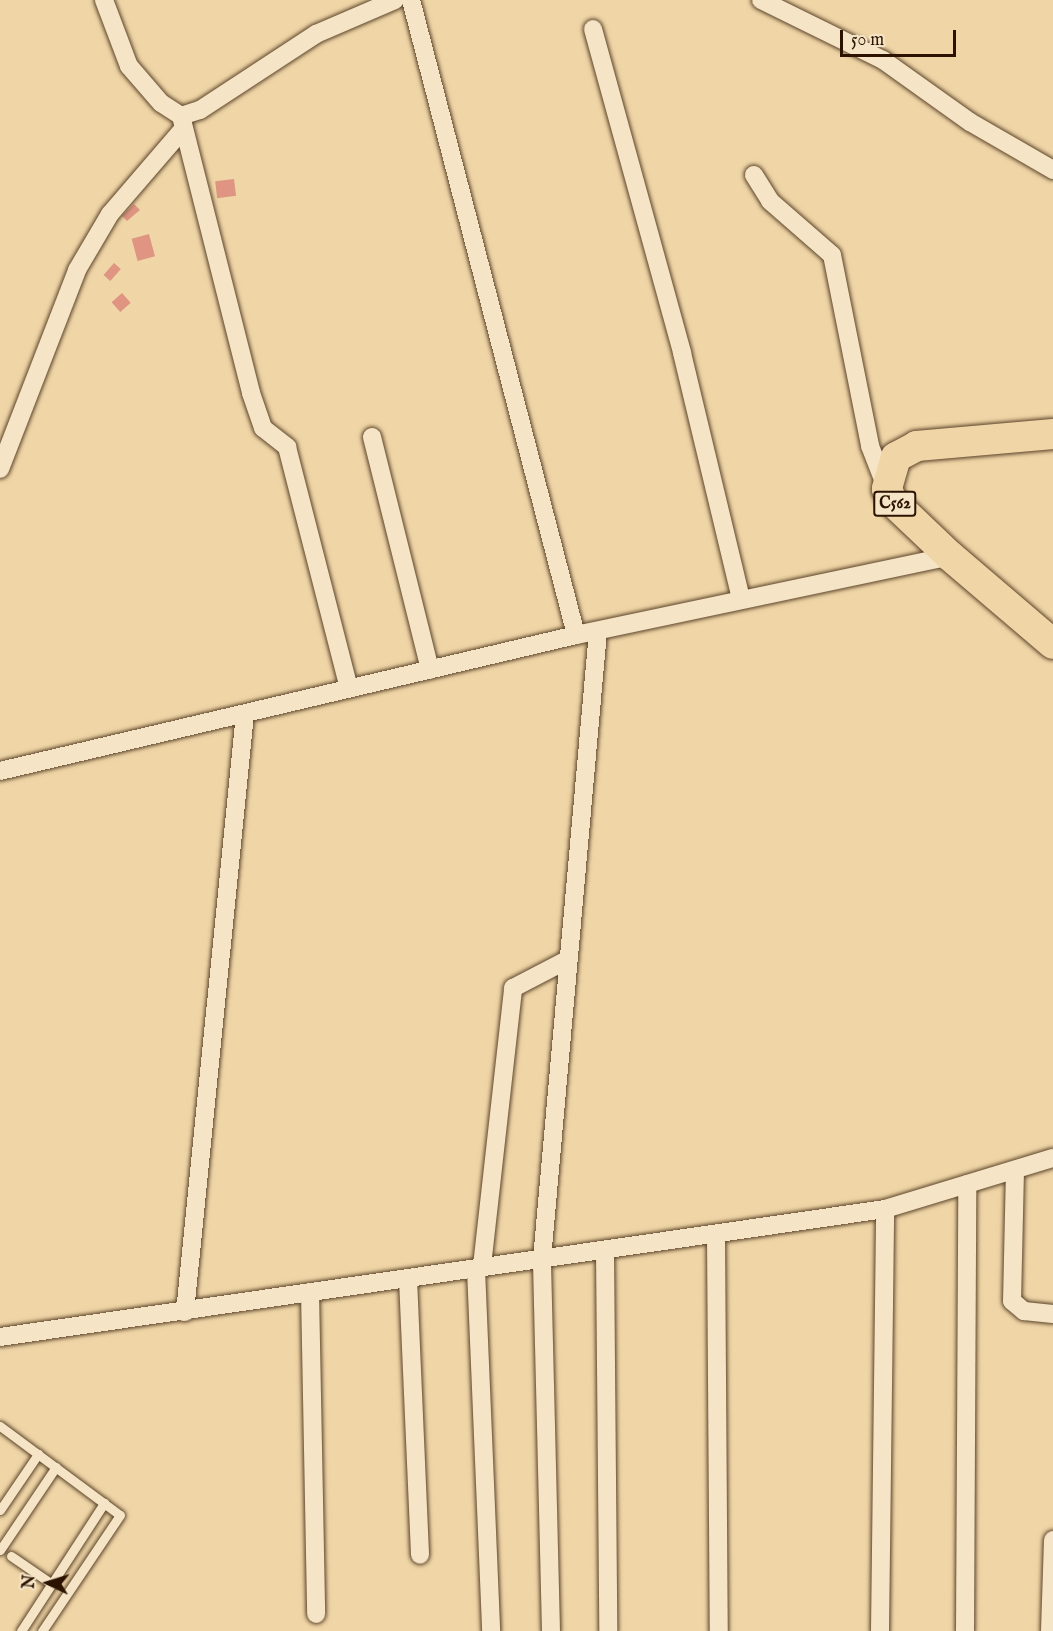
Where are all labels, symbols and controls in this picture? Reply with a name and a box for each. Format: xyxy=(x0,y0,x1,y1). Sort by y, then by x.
scale bar xyxy=(843,18,958,56)
text: 50 m xyxy=(851,29,884,52)
road number: C562 xyxy=(872,491,918,517)
north arrow xyxy=(18,1553,78,1613)
text: N xyxy=(20,1574,41,1589)

